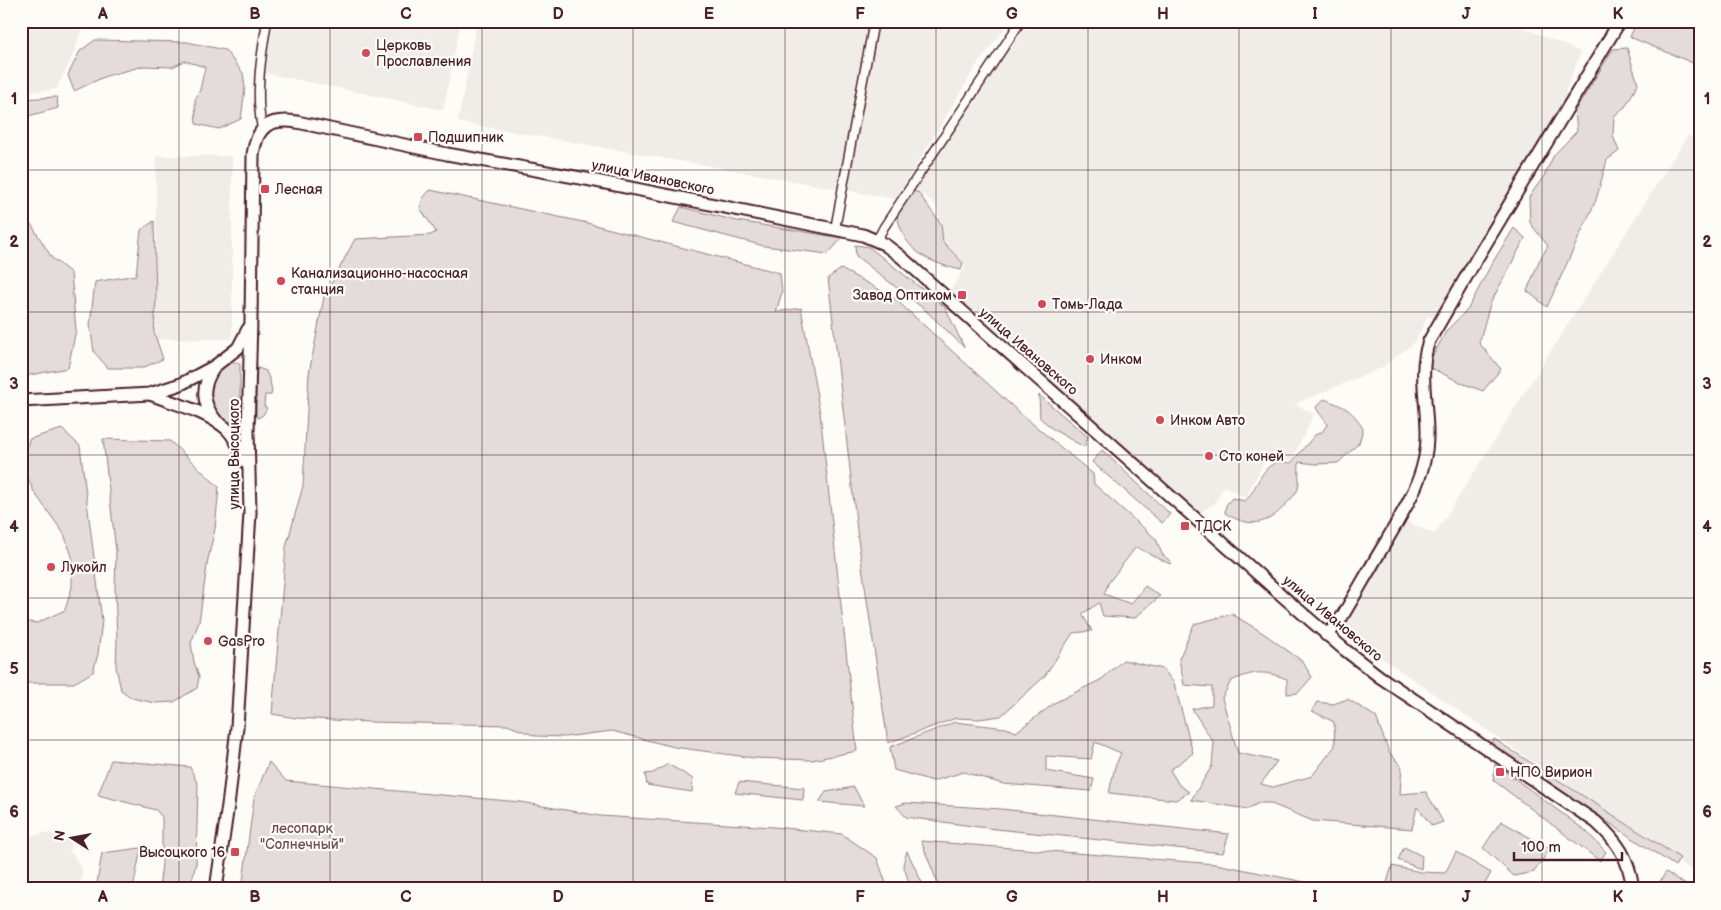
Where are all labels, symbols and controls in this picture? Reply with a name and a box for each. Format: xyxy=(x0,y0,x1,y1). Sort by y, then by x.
text: A xyxy=(97,5,108,24)
text: B xyxy=(249,5,261,24)
text: C xyxy=(400,5,412,24)
text: D xyxy=(552,5,564,24)
text: E xyxy=(704,5,714,24)
text: F xyxy=(855,5,865,24)
text: G xyxy=(1006,5,1018,24)
text: H xyxy=(1157,5,1169,24)
text: I xyxy=(1312,5,1318,24)
text: J xyxy=(1462,5,1471,24)
text: K xyxy=(1613,5,1624,24)
place label: Церковь Прославления xyxy=(376,37,472,70)
marker: Церковь Прославления xyxy=(360,47,372,59)
text: 1 xyxy=(11,90,17,109)
text: 1 xyxy=(1704,90,1710,109)
place label: Подшипник xyxy=(428,129,504,146)
marker: Подшипник xyxy=(412,131,424,143)
street label: улица Ивановского xyxy=(590,156,716,199)
place label: Лесная xyxy=(274,181,323,198)
marker: Лесная xyxy=(259,183,271,195)
text: 2 xyxy=(9,233,19,252)
text: 2 xyxy=(1702,233,1712,252)
place label: Канализационно-насосная станция xyxy=(291,265,468,298)
marker: Канализационно-насосная станция xyxy=(275,275,287,287)
place label: Завод Оптиком xyxy=(853,287,952,304)
marker: Завод Оптиком xyxy=(956,289,968,301)
place label: Томь-Лада xyxy=(1052,296,1123,313)
marker: Томь-Лада xyxy=(1036,298,1048,310)
street label: улица Ивановского xyxy=(976,304,1081,399)
place label: Инком xyxy=(1100,351,1142,368)
marker: Инком xyxy=(1084,353,1096,365)
text: 3 xyxy=(9,375,19,394)
text: 3 xyxy=(1702,375,1712,394)
street label: улица Высоцкого xyxy=(226,399,243,509)
place label: Инком Авто xyxy=(1170,412,1245,429)
marker: Инком Авто xyxy=(1154,414,1166,426)
place label: Сто коней xyxy=(1219,448,1284,465)
marker: Сто коней xyxy=(1203,450,1215,462)
text: 4 xyxy=(9,518,19,537)
place label: ТДСК xyxy=(1195,518,1232,535)
text: 4 xyxy=(1702,518,1712,537)
marker: ТДСК xyxy=(1179,520,1191,532)
place label: Лукойл xyxy=(60,559,107,576)
marker: Лукойл xyxy=(45,561,57,573)
street label: улица Ивановского xyxy=(1279,572,1386,665)
place label: GasPro xyxy=(218,633,265,650)
marker: GasPro xyxy=(202,635,214,647)
text: 5 xyxy=(9,660,19,679)
text: 5 xyxy=(1702,660,1712,679)
place label: НПО Вирион xyxy=(1510,764,1592,781)
marker: НПО Вирион xyxy=(1494,766,1506,778)
text: 6 xyxy=(9,803,19,822)
text: 6 xyxy=(1702,803,1712,822)
north arrow xyxy=(48,812,98,862)
park label: лесопарк "Солнечный" xyxy=(260,820,344,853)
text: N xyxy=(50,829,69,842)
scale bar xyxy=(1514,830,1621,862)
text: 100 m xyxy=(1521,838,1561,857)
place label: Высоцкого 16 xyxy=(139,844,225,861)
marker: Высоцкого 16 xyxy=(229,846,241,858)
text: A xyxy=(97,888,108,907)
text: B xyxy=(249,888,261,907)
text: C xyxy=(400,888,412,907)
text: D xyxy=(552,888,564,907)
text: E xyxy=(704,888,714,907)
text: F xyxy=(855,888,865,907)
text: G xyxy=(1006,888,1018,907)
text: H xyxy=(1157,888,1169,907)
text: I xyxy=(1312,888,1318,907)
text: J xyxy=(1462,888,1471,907)
text: K xyxy=(1613,888,1624,907)

